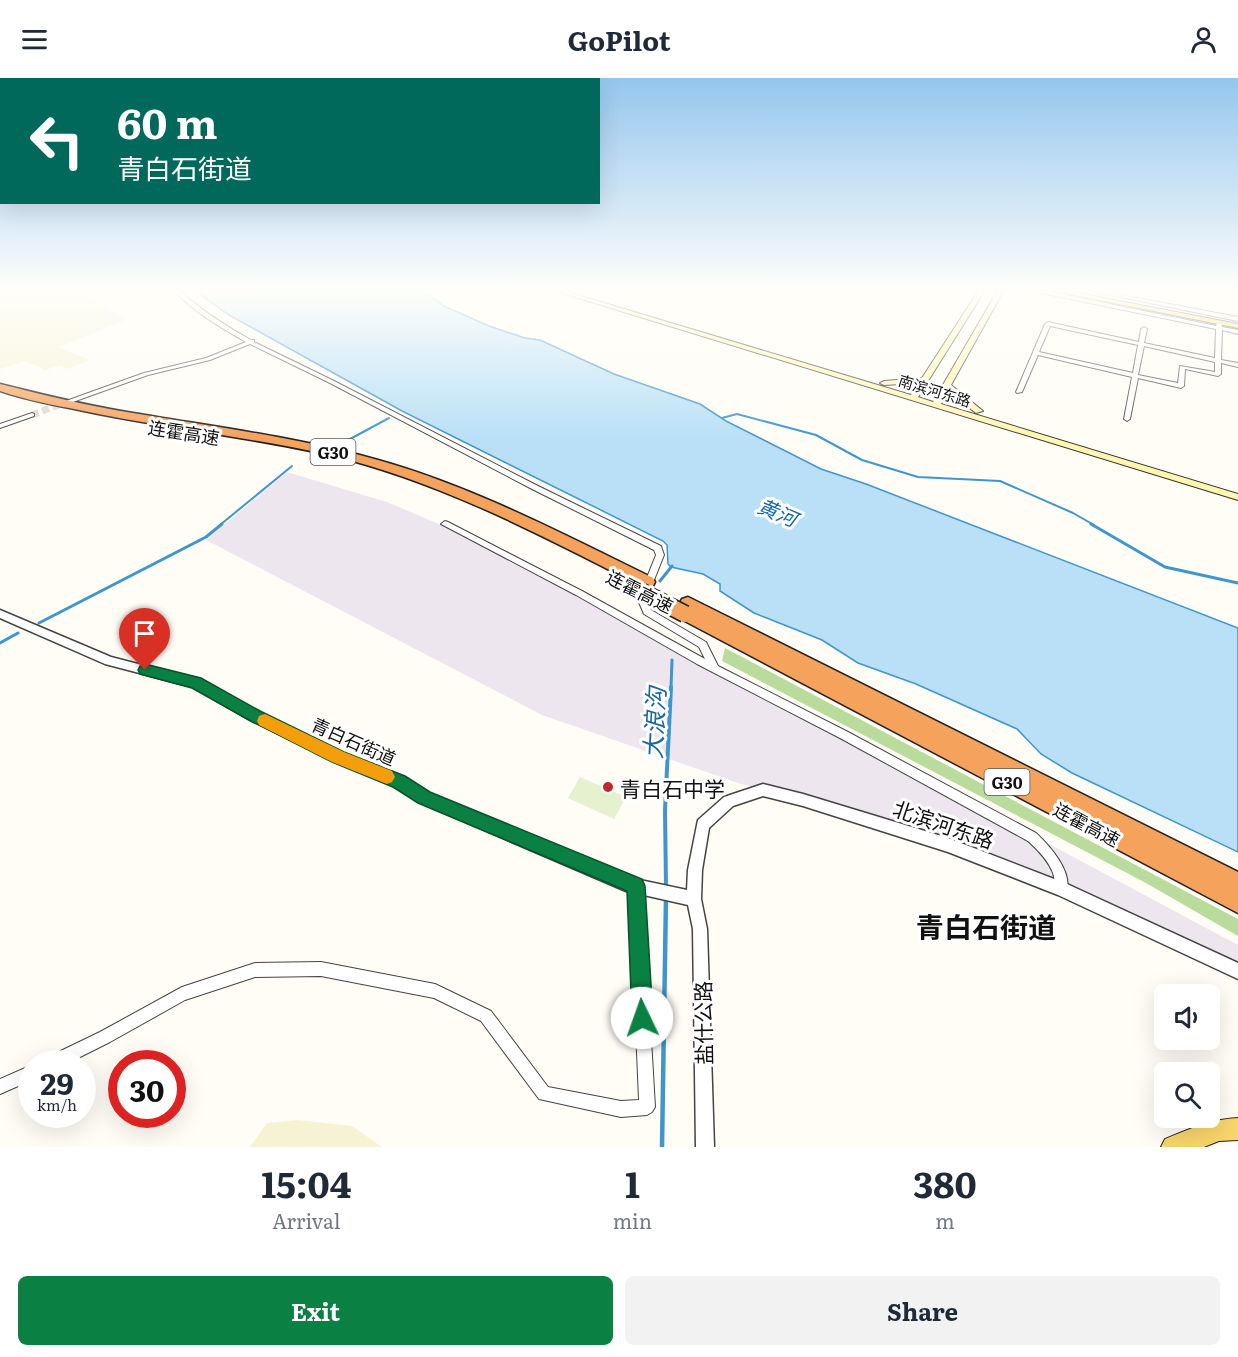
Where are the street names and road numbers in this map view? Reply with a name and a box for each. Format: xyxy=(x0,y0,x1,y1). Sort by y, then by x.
street label: 南滨河东路 xyxy=(896,368,974,412)
street label: 连霍高速 xyxy=(146,413,222,451)
road number: G30 xyxy=(310,439,356,465)
street label: 连霍高速 xyxy=(602,563,678,619)
street label: 青白石街道 xyxy=(307,710,401,772)
road number: G30 xyxy=(984,769,1030,795)
street label: 北滨河东路 xyxy=(889,791,999,855)
street label: 连霍高速 xyxy=(1049,795,1125,853)
street label: 盐什公路 xyxy=(686,981,718,1065)

